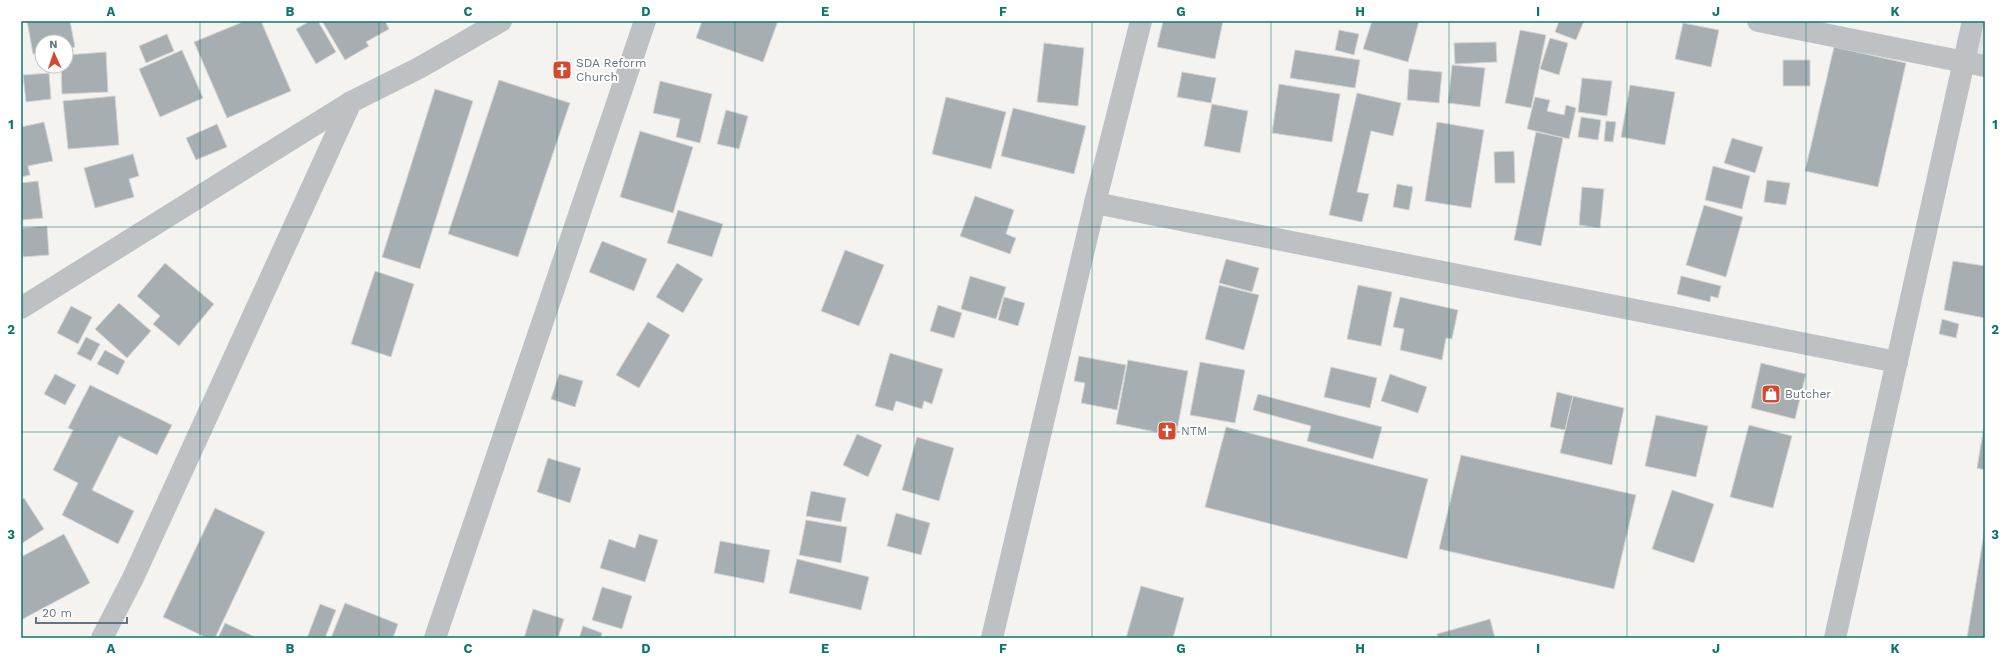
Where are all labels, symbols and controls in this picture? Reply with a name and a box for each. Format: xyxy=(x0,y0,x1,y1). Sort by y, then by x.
text: A xyxy=(107,4,116,19)
text: B xyxy=(286,4,295,19)
text: C xyxy=(464,4,473,19)
text: D xyxy=(641,4,651,19)
text: E xyxy=(821,4,829,19)
text: F xyxy=(999,4,1007,19)
text: G xyxy=(1176,4,1186,19)
text: H xyxy=(1355,4,1365,19)
text: I xyxy=(1536,4,1540,19)
text: J xyxy=(1712,4,1720,19)
text: K xyxy=(1890,4,1900,19)
north arrow xyxy=(34,34,74,74)
text: N xyxy=(49,38,58,51)
place label: SDA Reform Church xyxy=(576,56,646,84)
church icon: SDA Reform Church xyxy=(551,59,573,81)
text: 1 xyxy=(8,117,14,132)
text: 1 xyxy=(1992,117,1998,132)
text: 2 xyxy=(7,322,15,337)
text: 2 xyxy=(1991,322,1999,337)
shop icon: Butcher xyxy=(1760,383,1782,405)
place label: Butcher xyxy=(1785,387,1831,401)
church icon: NTM xyxy=(1156,420,1178,442)
place label: NTM xyxy=(1181,424,1207,438)
text: 3 xyxy=(7,527,15,542)
text: 3 xyxy=(1991,527,1999,542)
scale bar xyxy=(36,599,127,625)
text: 20 m xyxy=(42,606,72,620)
text: A xyxy=(107,641,116,656)
text: B xyxy=(286,641,295,656)
text: C xyxy=(464,641,473,656)
text: D xyxy=(641,641,651,656)
text: E xyxy=(821,641,829,656)
text: F xyxy=(999,641,1007,656)
text: G xyxy=(1176,641,1186,656)
text: H xyxy=(1355,641,1365,656)
text: I xyxy=(1536,641,1540,656)
text: J xyxy=(1712,641,1720,656)
text: K xyxy=(1890,641,1900,656)

